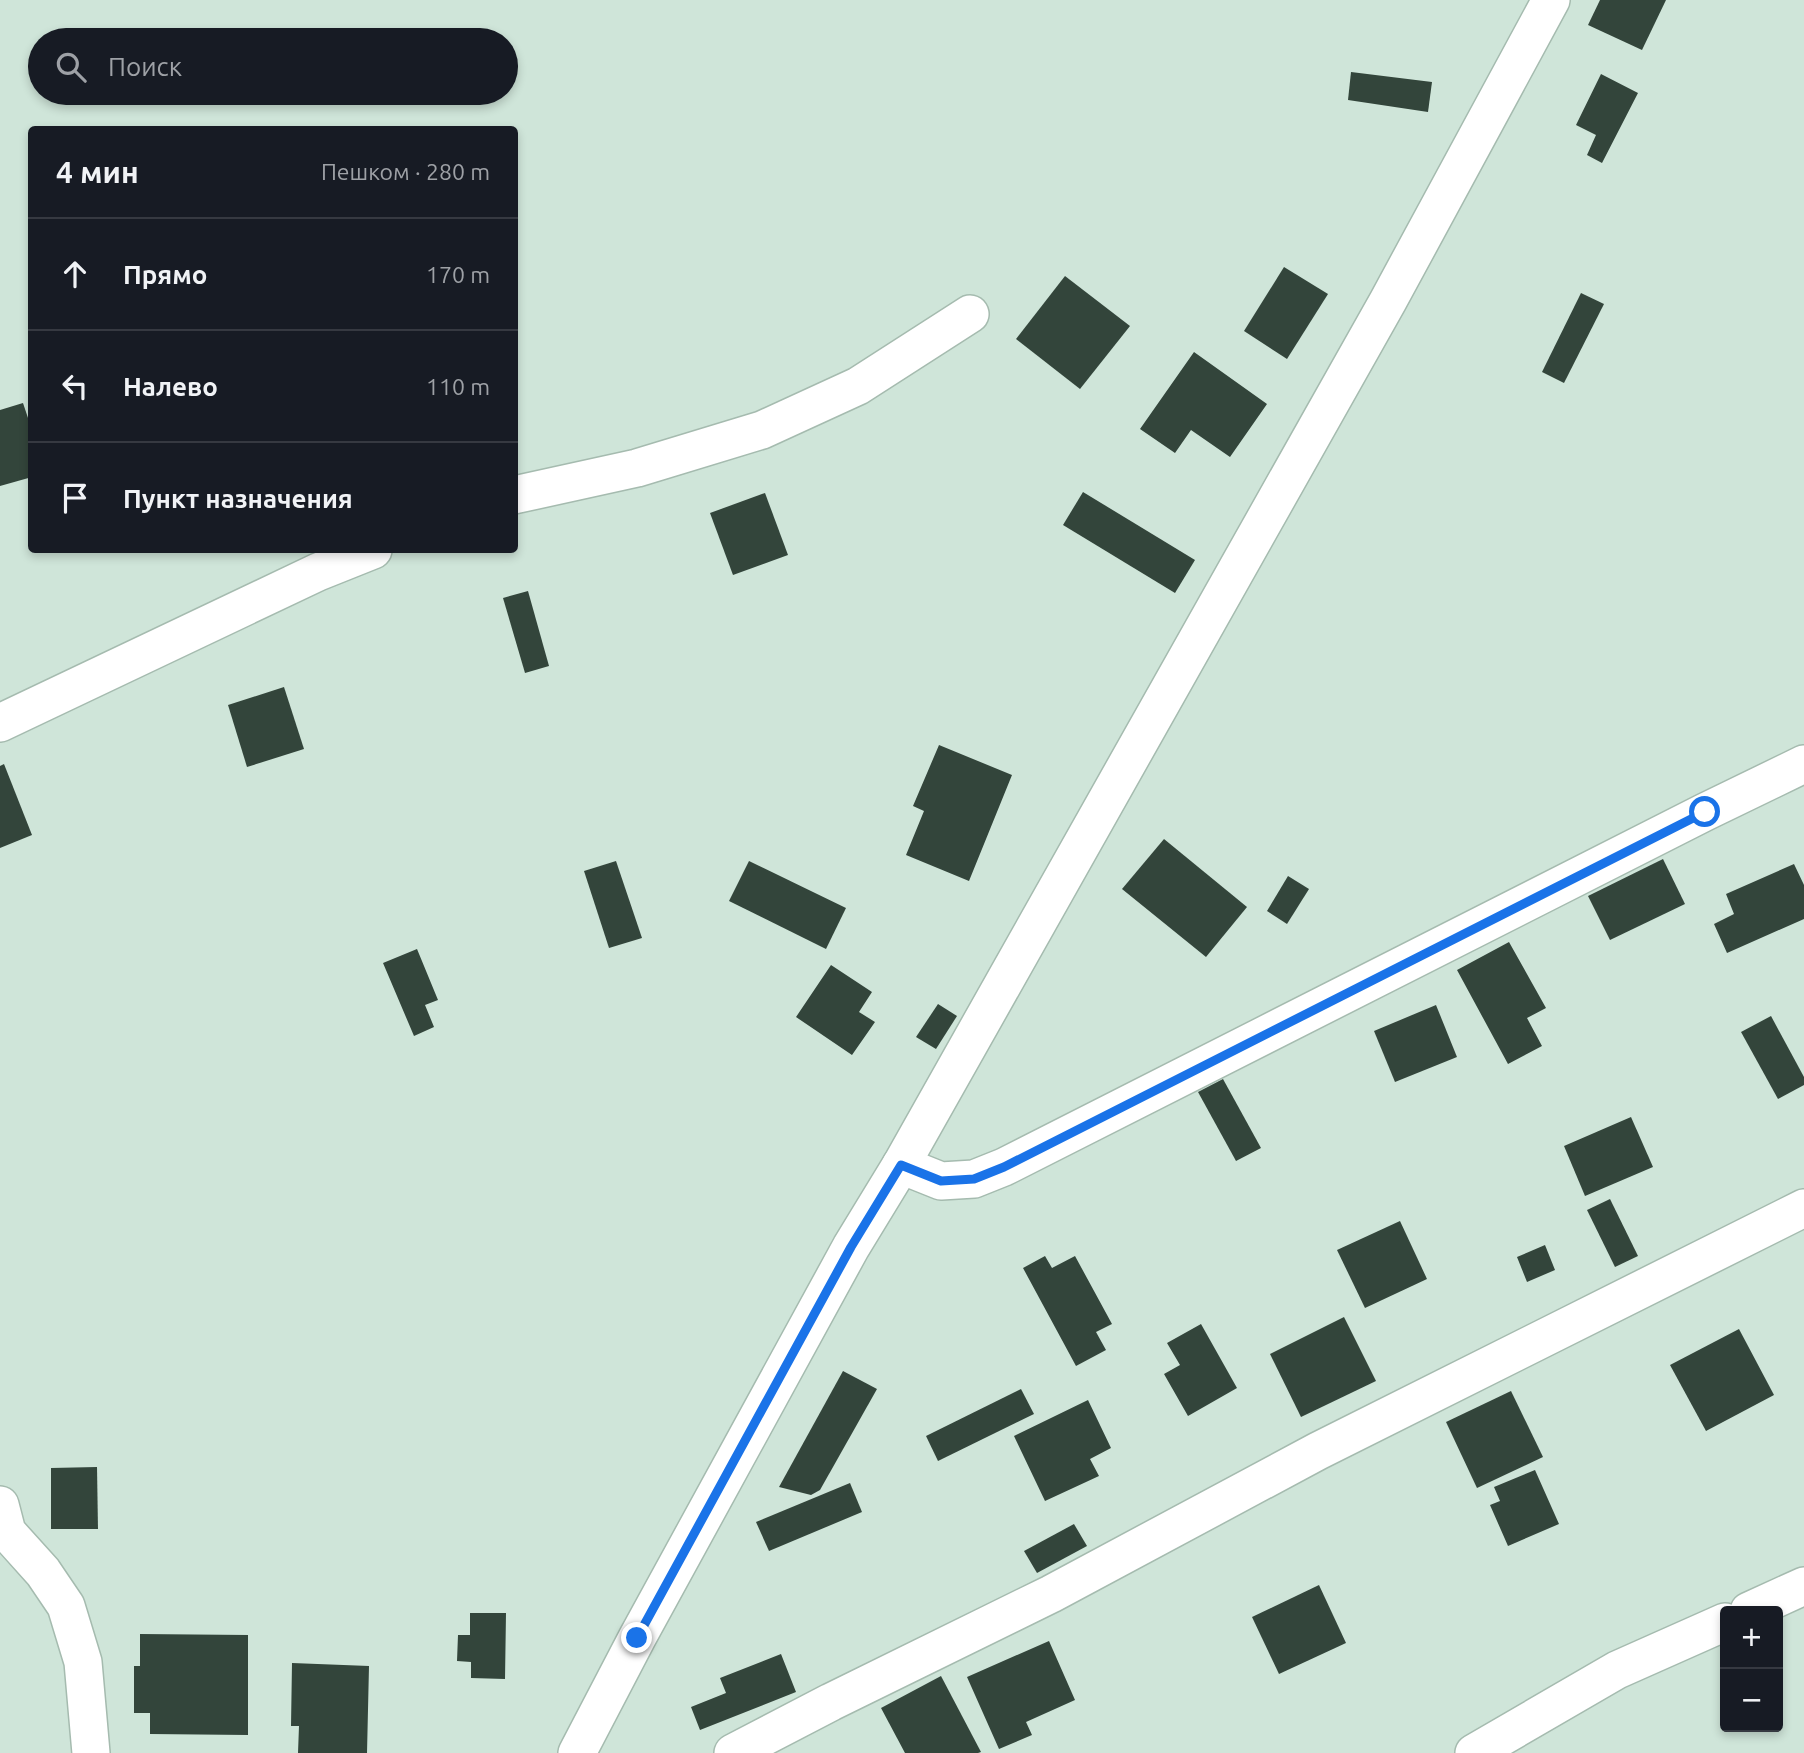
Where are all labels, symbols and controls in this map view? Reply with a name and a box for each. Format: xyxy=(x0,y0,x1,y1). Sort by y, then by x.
search box xyxy=(28,28,518,105)
icon: search xyxy=(52,48,90,86)
text: Поиск xyxy=(108,52,182,81)
text: 4 мин xyxy=(56,155,139,189)
text: Пешком · 280 m xyxy=(321,159,490,184)
icon: ahead xyxy=(56,255,94,293)
text: Прямо xyxy=(123,260,207,289)
text: 170 m xyxy=(426,262,490,287)
icon: left xyxy=(56,367,94,405)
text: Налево xyxy=(123,372,218,401)
text: 110 m xyxy=(426,374,490,399)
icon: arrive xyxy=(56,479,94,517)
text: Пункт назначения xyxy=(123,484,353,513)
route start xyxy=(1689,796,1720,827)
map controls xyxy=(1720,1606,1783,1732)
button: + xyxy=(1720,1606,1783,1669)
route end xyxy=(621,1622,652,1653)
button: − xyxy=(1720,1669,1783,1732)

